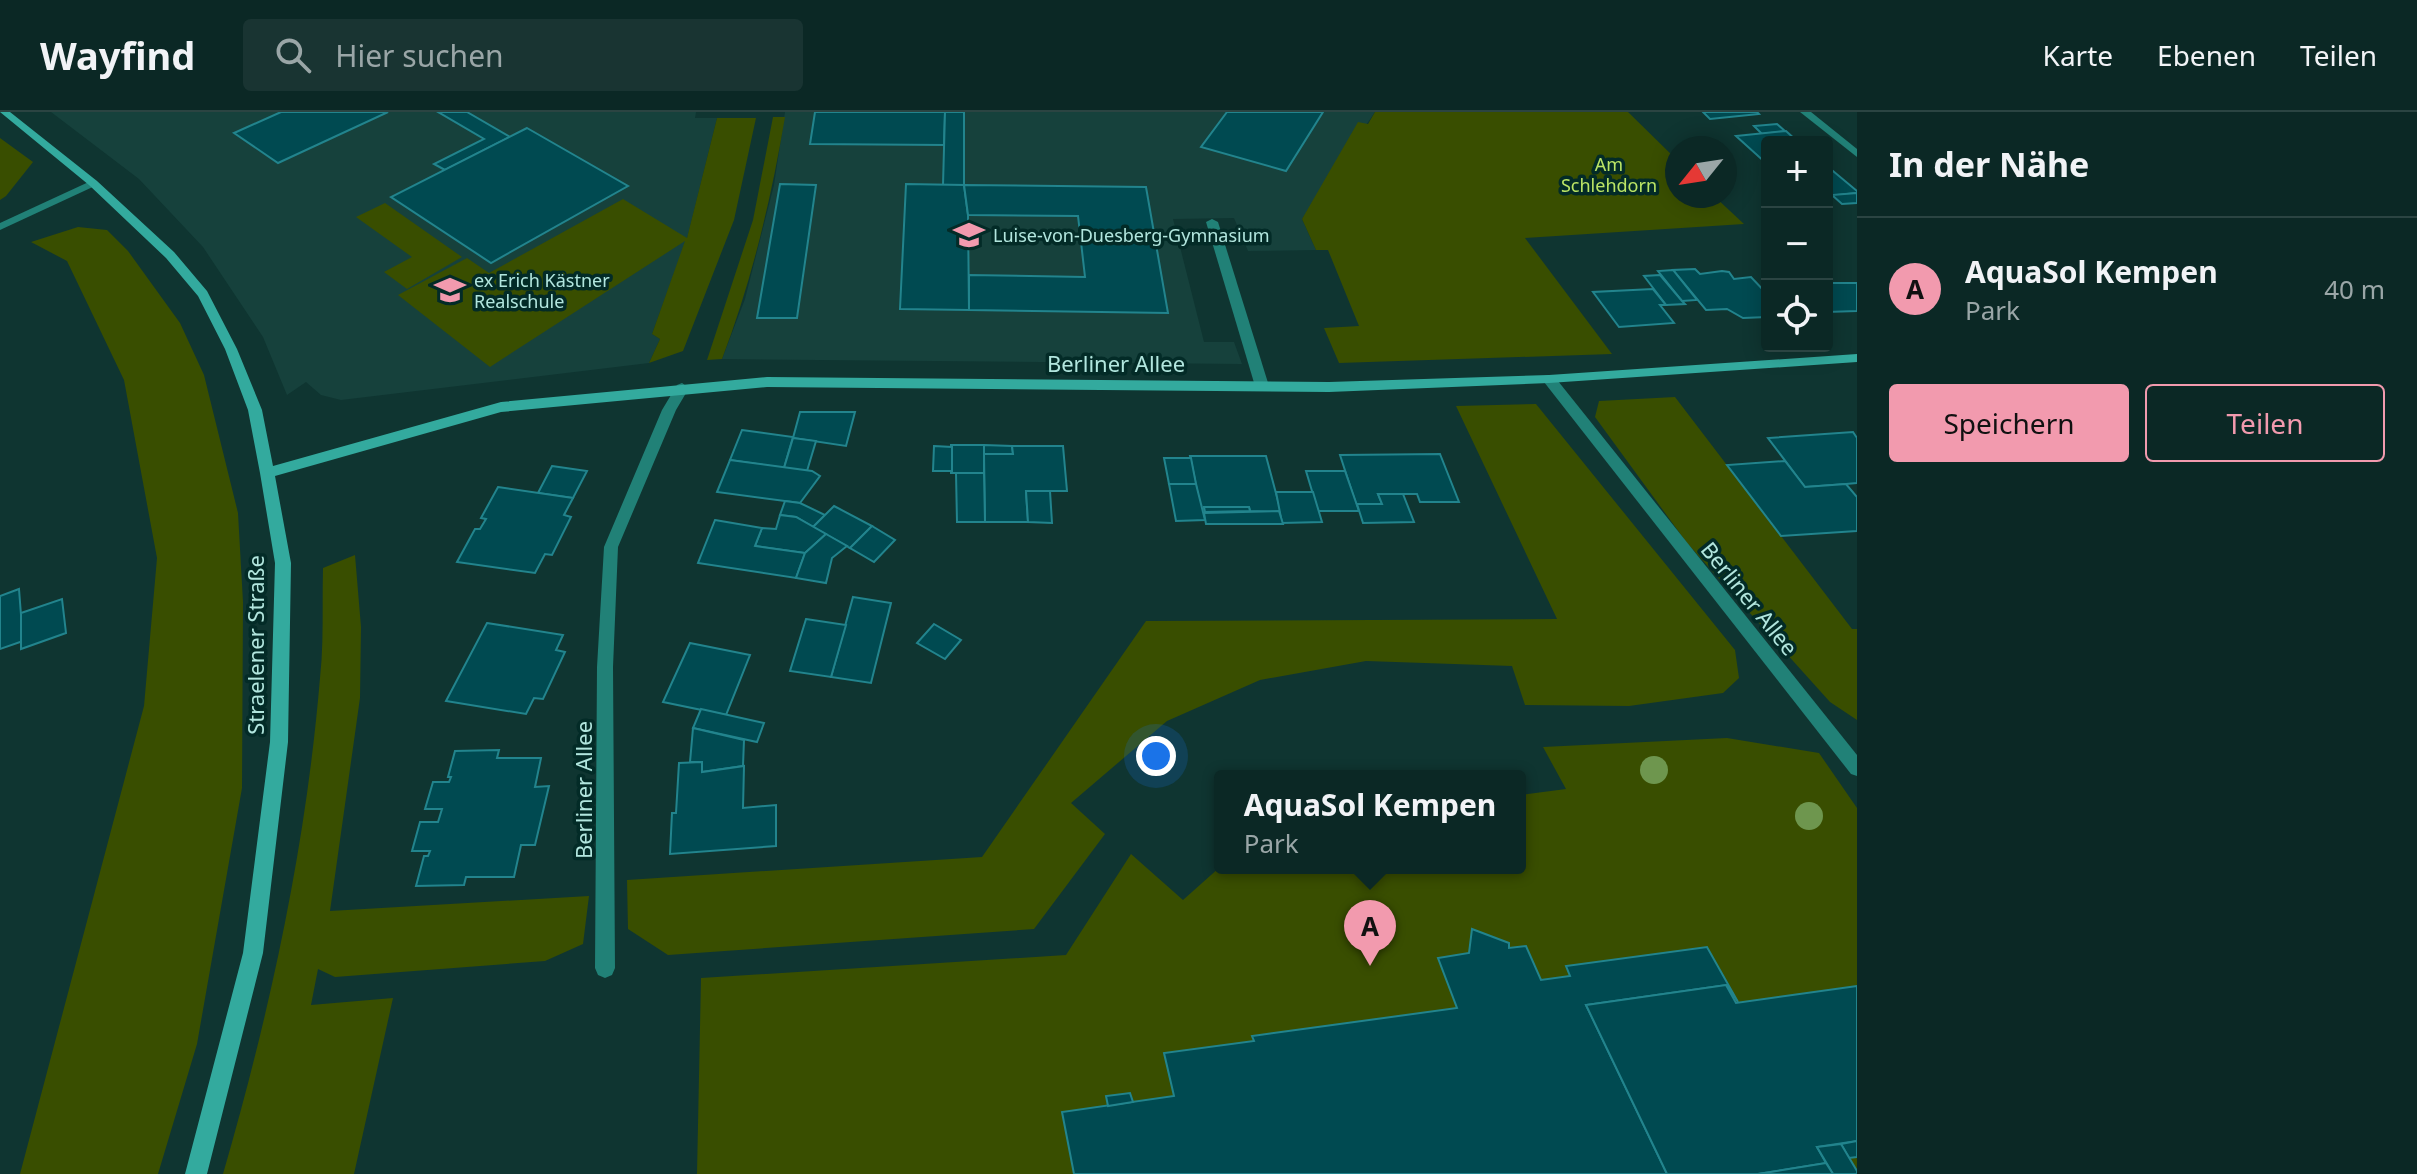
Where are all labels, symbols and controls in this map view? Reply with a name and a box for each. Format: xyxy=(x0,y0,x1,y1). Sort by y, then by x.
search box xyxy=(243,19,803,91)
text: Wayfind xyxy=(40,29,195,81)
icon: search xyxy=(271,33,315,77)
text: Hier suchen xyxy=(335,35,504,76)
text: Karte xyxy=(2043,36,2113,74)
text: Ebenen xyxy=(2157,36,2256,74)
text: Teilen xyxy=(2300,36,2377,74)
north arrow xyxy=(1665,136,1737,208)
map controls xyxy=(1761,136,1833,352)
button: + xyxy=(1761,136,1833,208)
text: In der Nähe xyxy=(1889,141,2089,187)
park label: Am Schlehdorn xyxy=(1561,152,1657,197)
button: − xyxy=(1761,208,1833,280)
school or university icon: Luise-von-Duesberg-Gymnasium xyxy=(952,218,986,252)
place label: Luise-von-Duesberg-Gymnasium xyxy=(993,223,1270,247)
text: AquaSol Kempen xyxy=(1965,251,2218,292)
place label: ex Erich Kästner Realschule xyxy=(474,268,610,313)
text: A xyxy=(1906,271,1924,307)
text: 40 m xyxy=(2324,271,2385,307)
school or university icon: ex Erich Kästner Realschule xyxy=(433,273,467,307)
button: locate xyxy=(1761,280,1833,352)
text: Park xyxy=(1965,292,2020,328)
street label: Berliner Allee xyxy=(1047,348,1185,378)
button: Speichern xyxy=(1889,384,2129,462)
button: Teilen xyxy=(2145,384,2385,462)
street label: Berliner Allee xyxy=(1695,535,1805,661)
street label: Straelener Straße xyxy=(240,555,270,735)
street label: Berliner Allee xyxy=(568,721,598,859)
your location xyxy=(1136,736,1176,776)
popup xyxy=(1214,770,1526,874)
text: AquaSol Kempen xyxy=(1244,784,1496,825)
text: Park xyxy=(1244,825,1299,861)
pin: A xyxy=(1344,900,1396,966)

